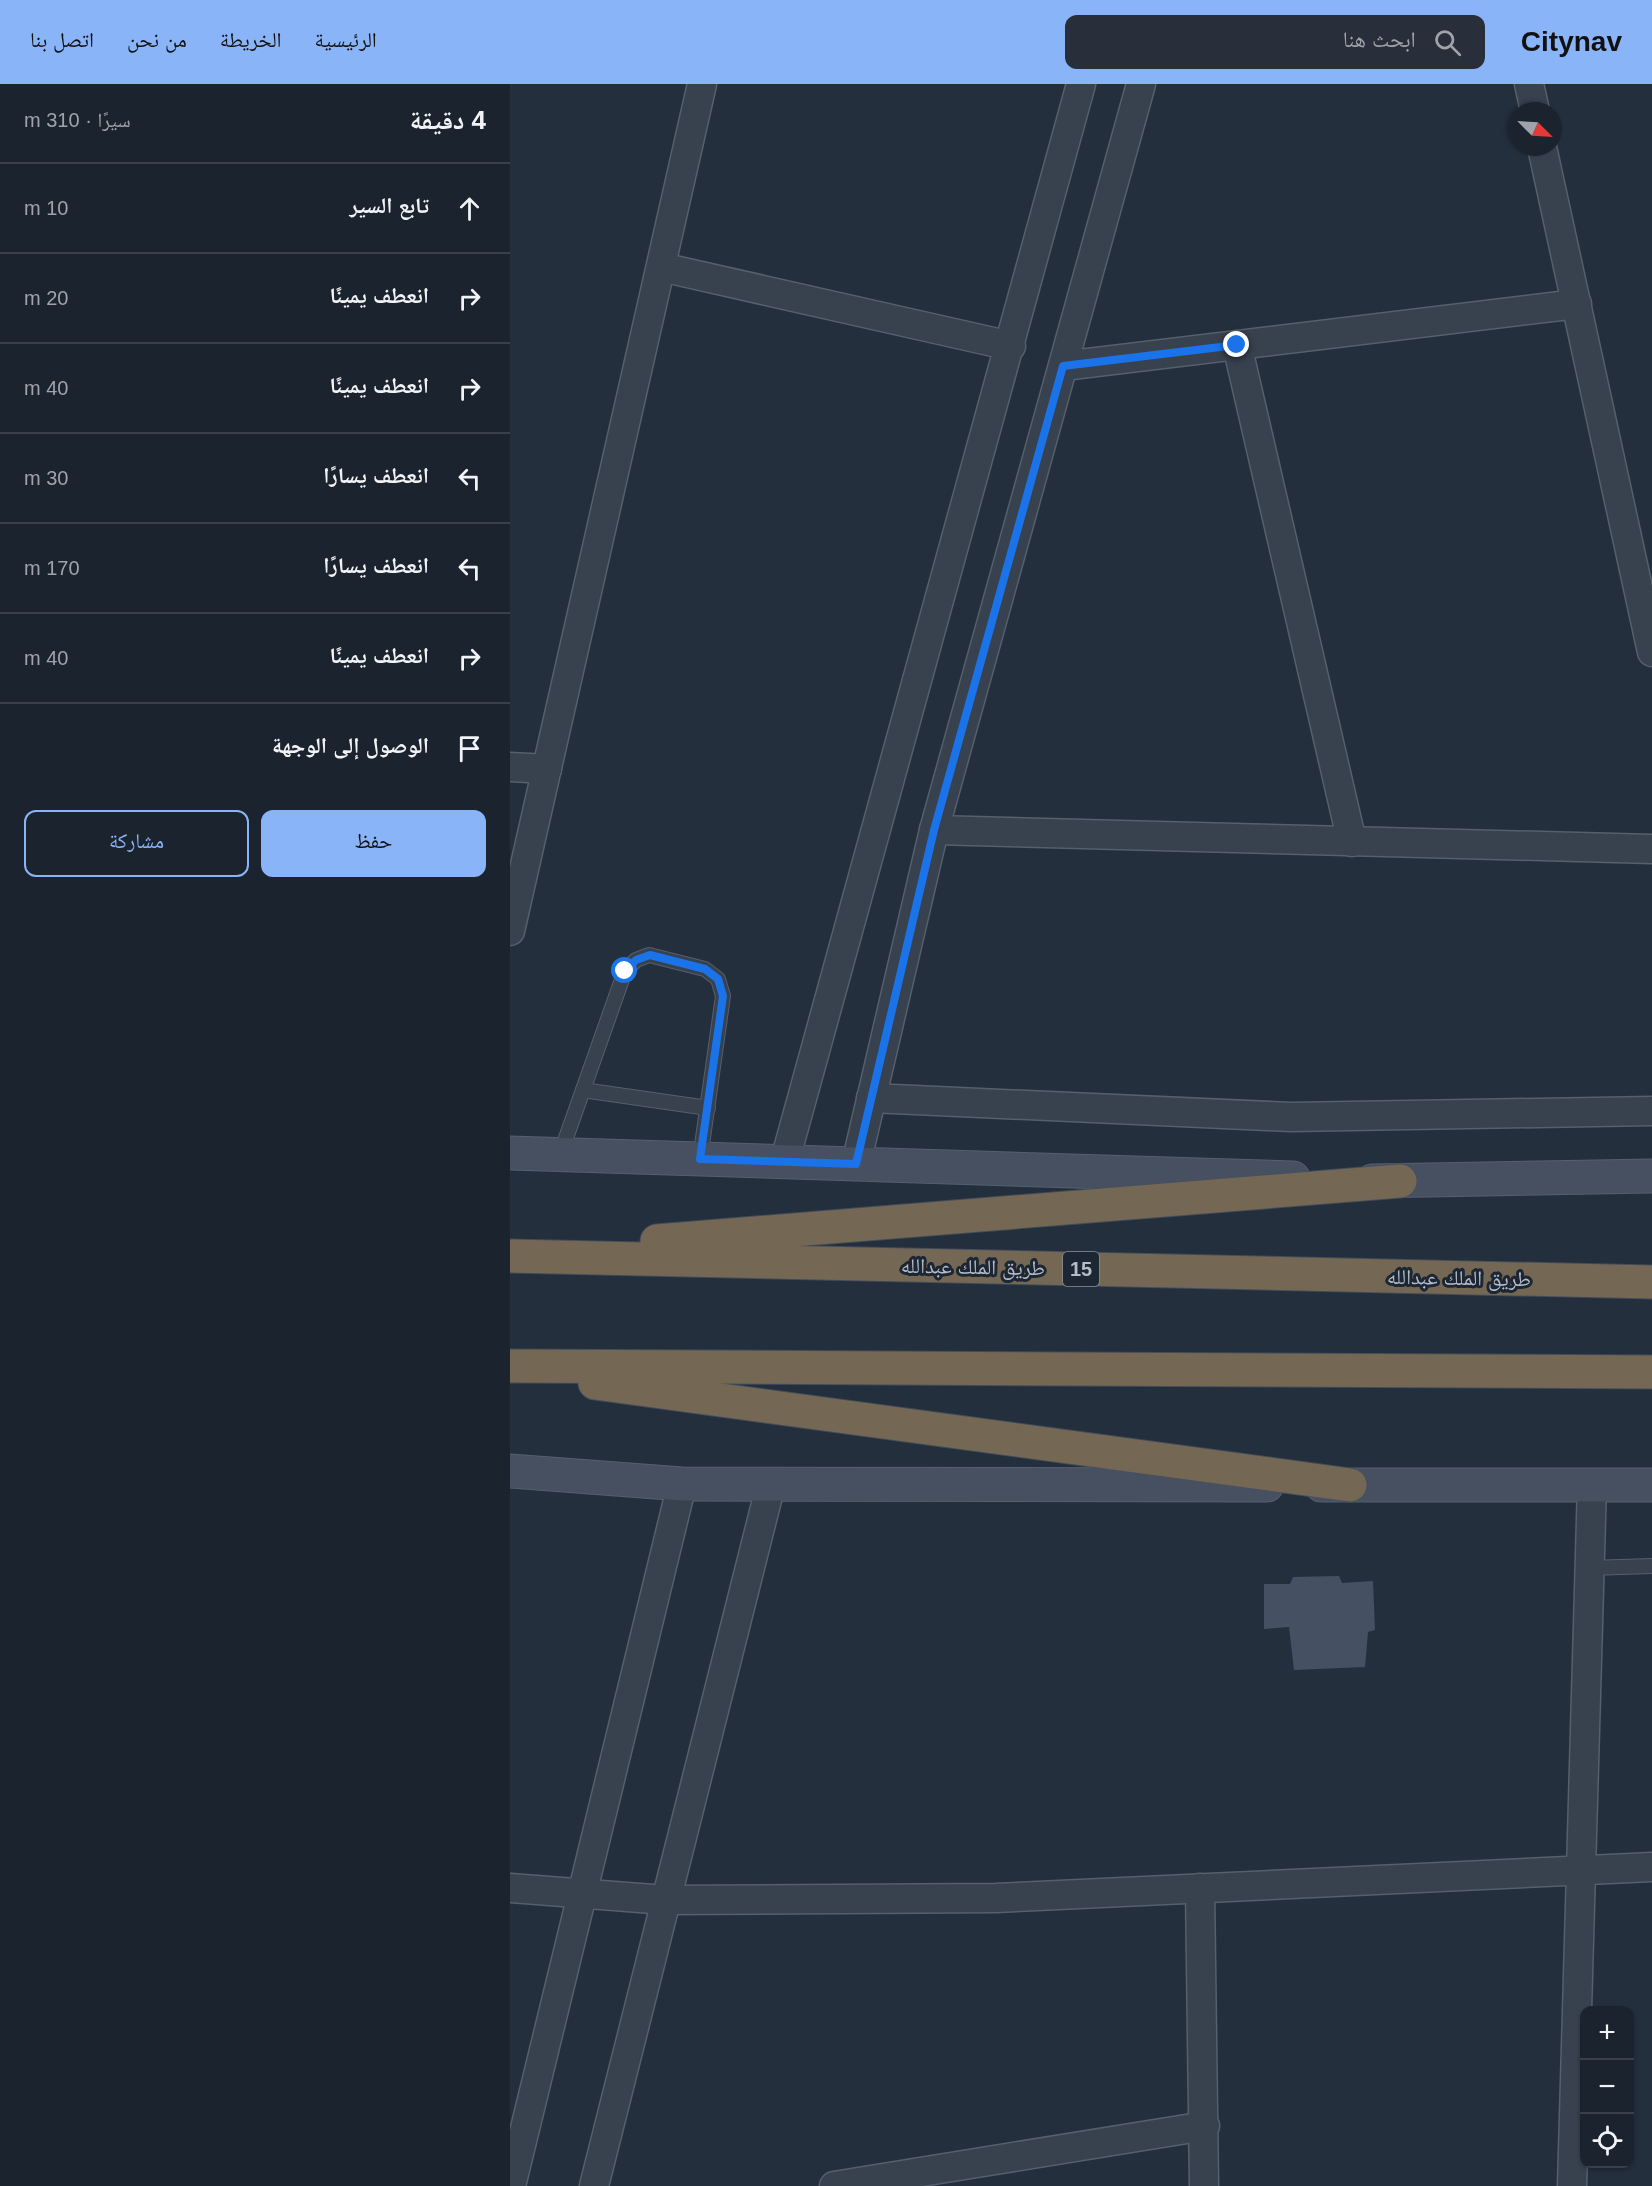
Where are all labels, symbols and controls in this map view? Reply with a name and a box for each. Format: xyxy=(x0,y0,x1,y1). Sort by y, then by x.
search box xyxy=(1065,15,1485,69)
icon: search xyxy=(1431,26,1464,59)
text: Citynav xyxy=(1521,26,1622,57)
text: ابحث هنا xyxy=(1343,27,1416,52)
text: اتصل بنا xyxy=(30,28,94,51)
text: من نحن xyxy=(127,28,187,51)
text: الخريطة xyxy=(220,28,282,51)
text: الرئيسية xyxy=(315,28,377,51)
north arrow xyxy=(1508,102,1562,156)
text: 4 دقيقة xyxy=(410,105,486,135)
text: سيرًا · 310 m xyxy=(24,109,131,131)
icon: ahead xyxy=(453,192,486,225)
text: تابع السير xyxy=(349,193,429,218)
text: 10 m xyxy=(24,197,68,219)
icon: right xyxy=(453,282,486,315)
text: انعطف يمينًا xyxy=(330,283,429,308)
text: 20 m xyxy=(24,287,68,309)
route end xyxy=(1223,331,1249,357)
icon: right xyxy=(453,372,486,405)
text: انعطف يمينًا xyxy=(330,373,429,398)
text: 40 m xyxy=(24,377,68,399)
icon: left xyxy=(453,462,486,495)
text: انعطف يسارًا xyxy=(323,463,429,488)
text: 30 m xyxy=(24,467,68,489)
icon: left xyxy=(453,552,486,585)
text: انعطف يسارًا xyxy=(323,553,429,578)
text: 170 m xyxy=(24,557,80,579)
icon: right xyxy=(453,642,486,675)
text: انعطف يمينًا xyxy=(330,643,429,668)
text: 40 m xyxy=(24,647,68,669)
icon: arrive xyxy=(453,732,486,765)
text: الوصول إلى الوجهة xyxy=(272,733,429,758)
button: مشاركة xyxy=(24,810,249,877)
button: حفظ xyxy=(261,810,486,877)
route start xyxy=(611,957,637,983)
road number: 15 xyxy=(1063,1252,1099,1286)
street label: طريق الملك عبدالله xyxy=(901,1254,1045,1281)
street label: طريق الملك عبدالله xyxy=(1387,1265,1531,1292)
map controls xyxy=(1580,2006,1634,2168)
button: + xyxy=(1580,2006,1634,2060)
button: − xyxy=(1580,2060,1634,2114)
button: locate xyxy=(1580,2114,1634,2168)

